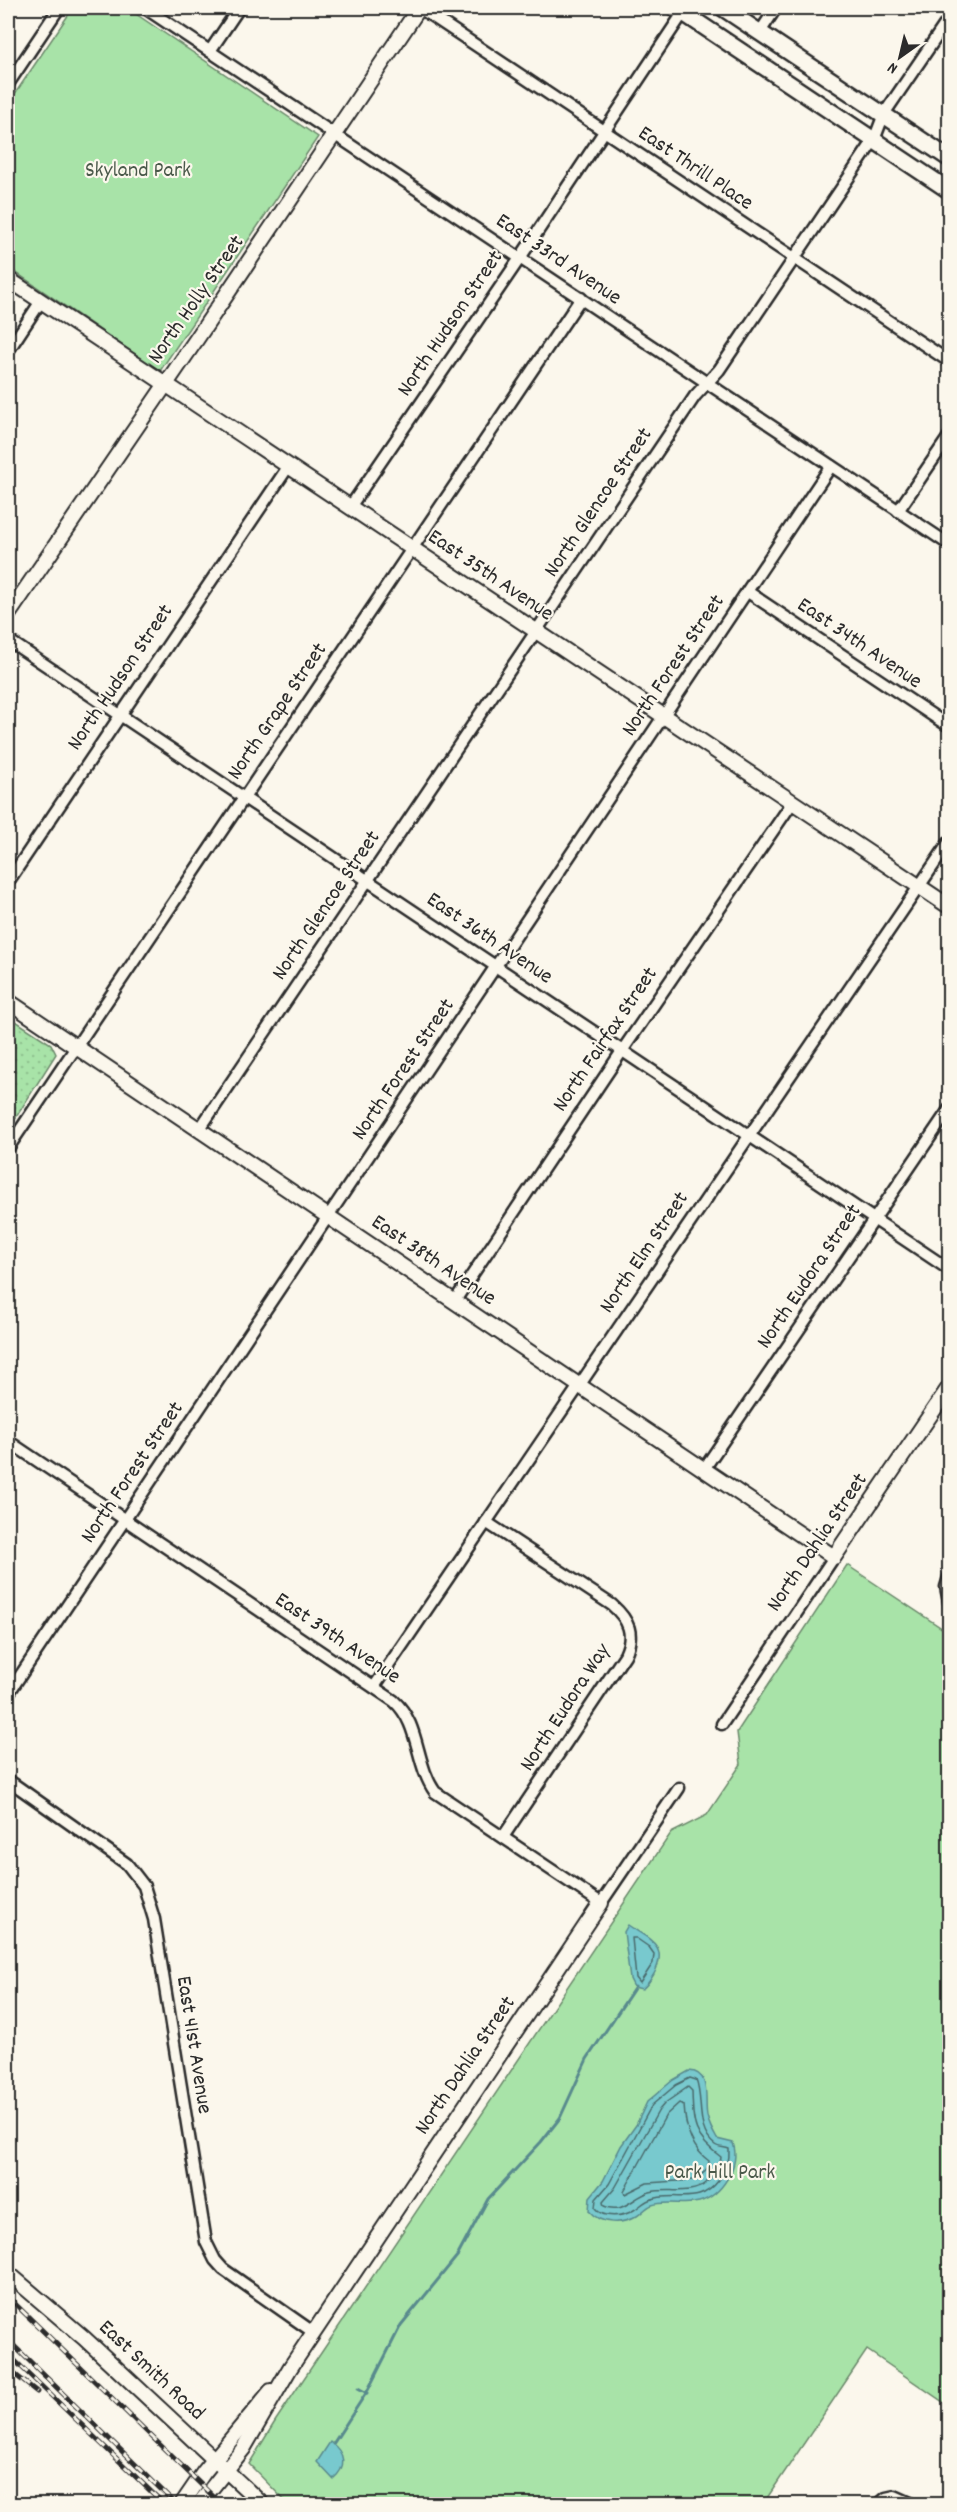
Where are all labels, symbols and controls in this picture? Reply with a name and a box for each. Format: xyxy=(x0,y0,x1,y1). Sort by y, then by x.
north arrow xyxy=(870,27,930,87)
text: N xyxy=(883,56,903,79)
street label: East Thrill Place xyxy=(631,119,759,219)
park label: Skyland Park xyxy=(85,156,191,187)
street label: East 33rd Avenue xyxy=(489,206,627,314)
street label: North Holly Street xyxy=(141,229,253,371)
street label: North Hudson Street xyxy=(390,245,512,403)
street label: North Glencoe Street xyxy=(537,422,661,584)
street label: East 35th Avenue xyxy=(421,522,559,630)
street label: North Forest Street xyxy=(615,589,733,743)
street label: East 34th Avenue xyxy=(790,591,928,697)
street label: North Hudson Street xyxy=(60,599,182,757)
street label: North Grape Street xyxy=(220,637,336,787)
street label: North Glencoe Street xyxy=(265,825,389,987)
street label: East 36th Avenue xyxy=(420,885,558,993)
street label: North Fairfax Street xyxy=(546,961,666,1119)
street label: North Forest Street xyxy=(345,993,463,1147)
street label: North Elm Street xyxy=(593,1186,697,1320)
street label: North Eudora Street xyxy=(750,1198,870,1356)
street label: East 38th Avenue xyxy=(364,1208,502,1314)
street label: North Forest Street xyxy=(74,1396,192,1550)
street label: North Dahlia Street xyxy=(760,1467,876,1619)
street label: East 39th Avenue xyxy=(268,1585,406,1693)
street label: North Eudora Way xyxy=(513,1637,620,1778)
street label: East 41st Avenue xyxy=(167,1974,219,2116)
street label: North Dahlia Street xyxy=(408,1990,524,2142)
park label: Park Hill Park xyxy=(665,2158,775,2189)
street label: East Smith Road xyxy=(91,2313,211,2429)

